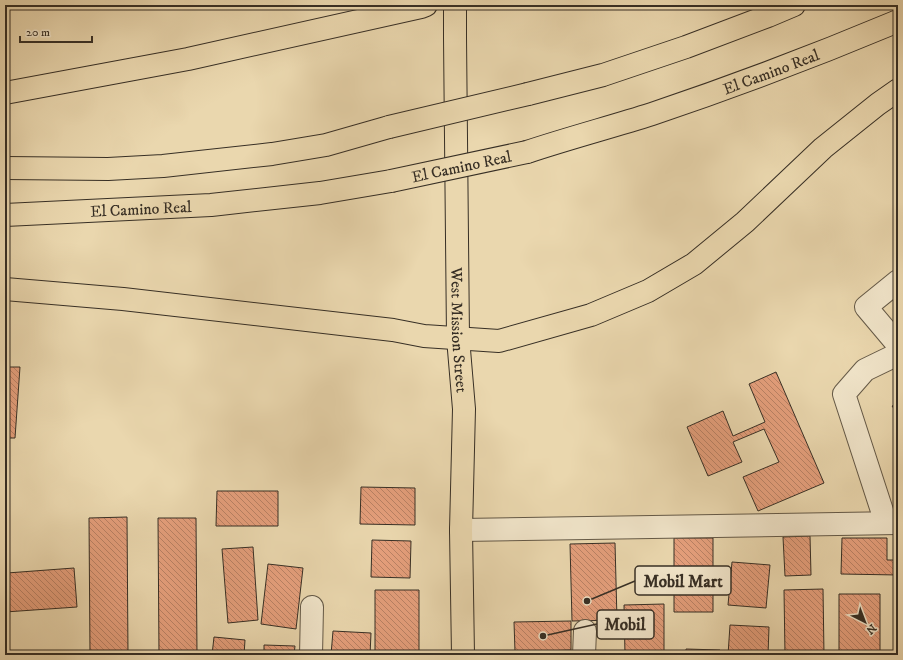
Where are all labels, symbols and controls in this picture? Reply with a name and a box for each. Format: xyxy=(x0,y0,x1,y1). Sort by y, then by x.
scale bar xyxy=(20,18,92,44)
text: 20 m xyxy=(26,25,50,40)
street label: El Camino Real xyxy=(720,45,823,99)
street label: El Camino Real xyxy=(410,147,514,187)
street label: El Camino Real xyxy=(90,197,192,222)
street label: West Mission Street xyxy=(446,266,472,393)
callout: Mobil Mart xyxy=(635,566,731,595)
text: Mobil Mart xyxy=(643,571,723,593)
north arrow xyxy=(845,602,885,642)
callout: Mobil xyxy=(597,610,654,639)
text: Mobil xyxy=(604,614,646,636)
text: N xyxy=(863,620,879,637)

